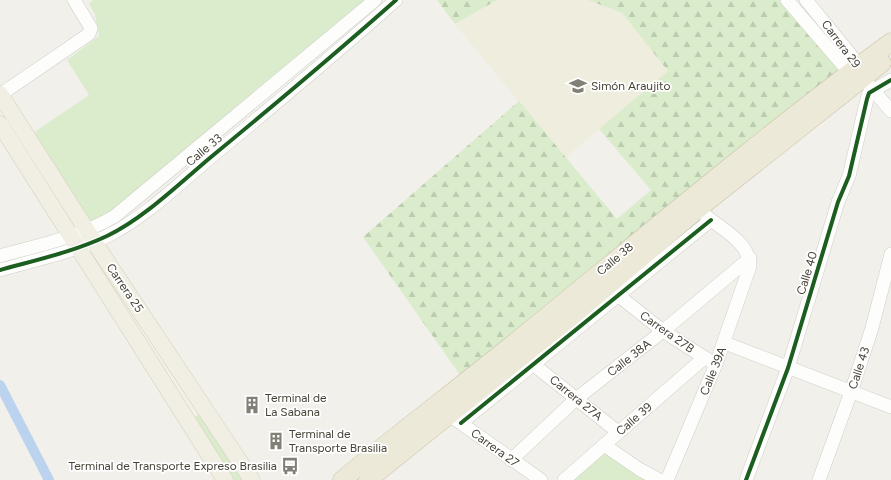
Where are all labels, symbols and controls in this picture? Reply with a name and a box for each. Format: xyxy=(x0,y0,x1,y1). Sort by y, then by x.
street label: Carrera 29 xyxy=(819,17,864,71)
school or university icon: Simón Araujito xyxy=(568,76,588,96)
place label: Simón Araujito xyxy=(591,79,670,93)
street label: Calle 33 xyxy=(183,131,225,169)
street label: Calle 38 xyxy=(594,240,636,278)
street label: Calle 40 xyxy=(794,249,820,296)
street label: Carrera 25 xyxy=(103,261,147,315)
street label: Carrera 27B xyxy=(637,308,697,356)
street label: Calle 38A xyxy=(604,337,654,379)
street label: Calle 39A xyxy=(697,345,729,397)
street label: Calle 43 xyxy=(846,345,872,391)
street label: Carrera 27A xyxy=(547,372,605,424)
place label: Terminal de La Sabana xyxy=(265,391,327,419)
building icon: Terminal de La Sabana xyxy=(242,395,262,415)
street label: Calle 39 xyxy=(613,400,655,438)
street label: Carrera 27 xyxy=(468,426,522,470)
place label: Terminal de Transporte Brasilia xyxy=(289,427,387,455)
building icon: Terminal de Transporte Brasilia xyxy=(266,431,286,451)
bus stop icon: Terminal de Transporte Expreso Brasilia xyxy=(280,456,300,476)
place label: Terminal de Transporte Expreso Brasilia xyxy=(68,459,277,473)

